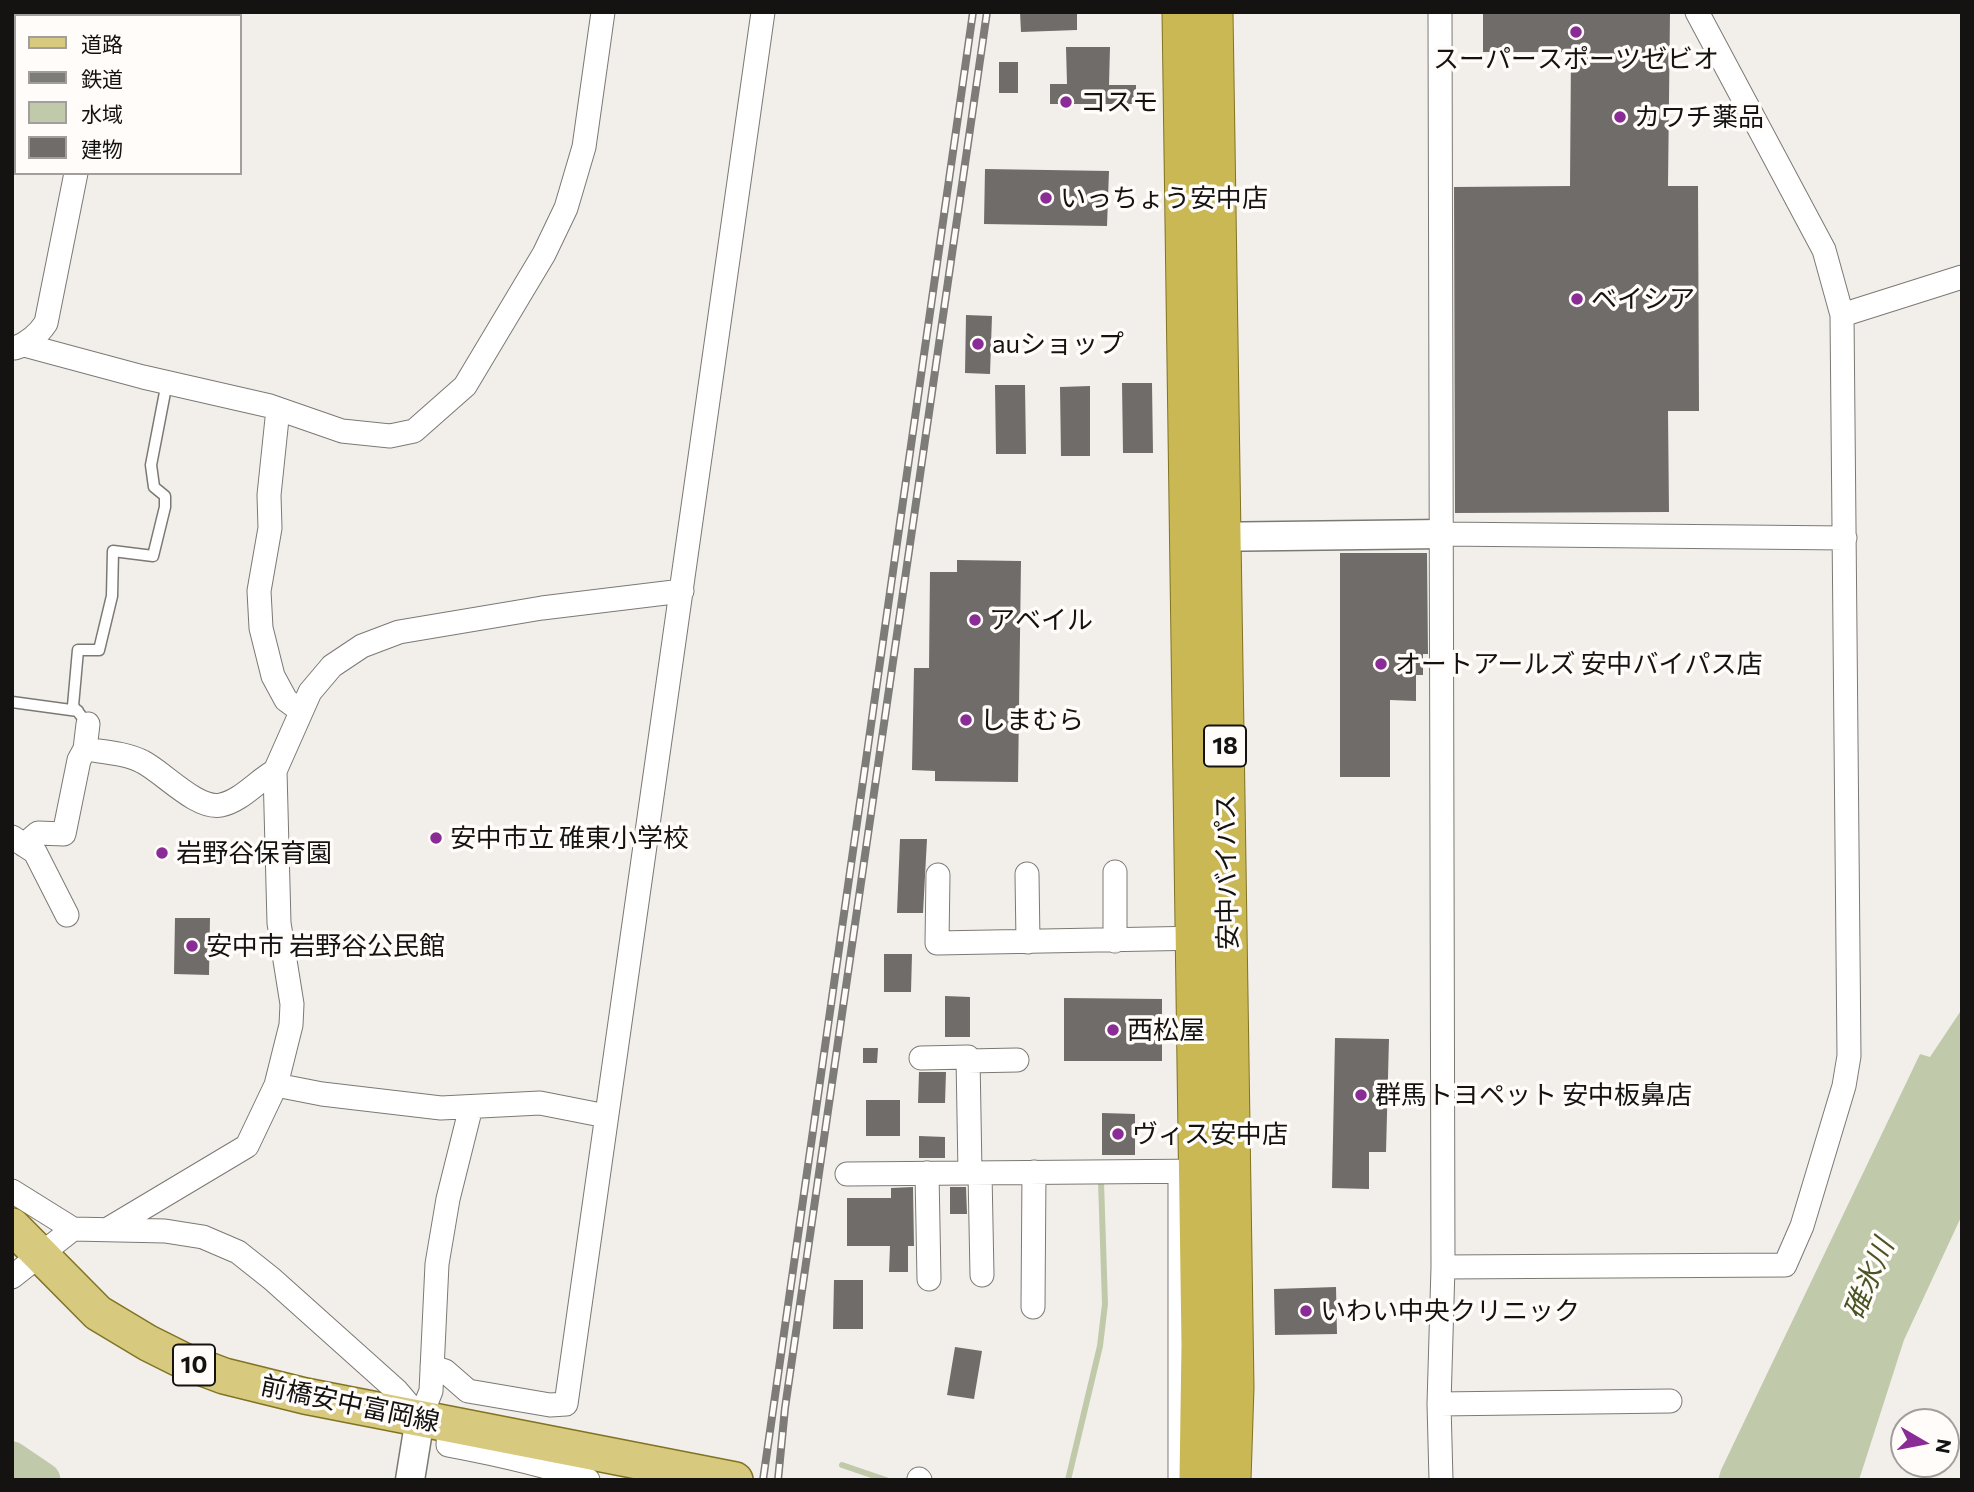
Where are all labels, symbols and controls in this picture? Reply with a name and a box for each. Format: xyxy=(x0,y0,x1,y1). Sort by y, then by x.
legend xyxy=(14,14,242,175)
marker: スーパースポーツゼビオ xyxy=(1568,24,1584,40)
text: 道路 xyxy=(81,31,123,56)
place label: スーパースポーツゼビオ xyxy=(1433,43,1719,75)
text: 鉄道 xyxy=(81,66,123,91)
place label: コスモ xyxy=(1080,86,1158,118)
marker: コスモ xyxy=(1058,94,1074,110)
text: 水域 xyxy=(81,101,123,126)
place label: カワチ薬品 xyxy=(1634,101,1764,133)
marker: カワチ薬品 xyxy=(1612,109,1628,125)
text: 建物 xyxy=(81,136,123,161)
place label: いっちょう安中店 xyxy=(1060,182,1268,214)
marker: いっちょう安中店 xyxy=(1038,190,1054,206)
place label: ベイシア xyxy=(1591,283,1695,315)
marker: ベイシア xyxy=(1569,291,1585,307)
place label: auショップ xyxy=(992,328,1124,360)
marker: auショップ xyxy=(970,336,986,352)
place label: アベイル xyxy=(989,604,1093,636)
marker: アベイル xyxy=(967,612,983,628)
place label: オートアールズ 安中バイパス店 xyxy=(1395,648,1762,680)
marker: オートアールズ 安中バイパス店 xyxy=(1373,656,1389,672)
place label: しまむら xyxy=(980,704,1084,736)
marker: しまむら xyxy=(958,712,974,728)
road number: 18 xyxy=(1204,726,1246,766)
street label: 安中バイパス xyxy=(1210,794,1244,950)
place label: 安中市立 碓東小学校 xyxy=(450,822,689,854)
marker: 安中市立 碓東小学校 xyxy=(428,830,444,846)
place label: 岩野谷保育園 xyxy=(176,837,332,869)
marker: 岩野谷保育園 xyxy=(154,845,170,861)
place label: 安中市 岩野谷公民館 xyxy=(206,930,445,962)
marker: 安中市 岩野谷公民館 xyxy=(184,938,200,954)
place label: 西松屋 xyxy=(1127,1014,1205,1046)
marker: 西松屋 xyxy=(1105,1022,1121,1038)
place label: 群馬トヨペット 安中板鼻店 xyxy=(1375,1079,1692,1111)
marker: 群馬トヨペット 安中板鼻店 xyxy=(1353,1087,1369,1103)
place label: ヴィス安中店 xyxy=(1132,1118,1288,1150)
marker: ヴィス安中店 xyxy=(1110,1126,1126,1142)
water label: 碓氷川 xyxy=(1837,1234,1901,1324)
place label: いわい中央クリニック xyxy=(1320,1295,1580,1327)
marker: いわい中央クリニック xyxy=(1298,1303,1314,1319)
road number: 10 xyxy=(173,1344,215,1386)
street label: 前橋安中富岡線 xyxy=(258,1370,442,1438)
north arrow xyxy=(1890,1408,1960,1478)
text: N xyxy=(1932,1437,1957,1455)

